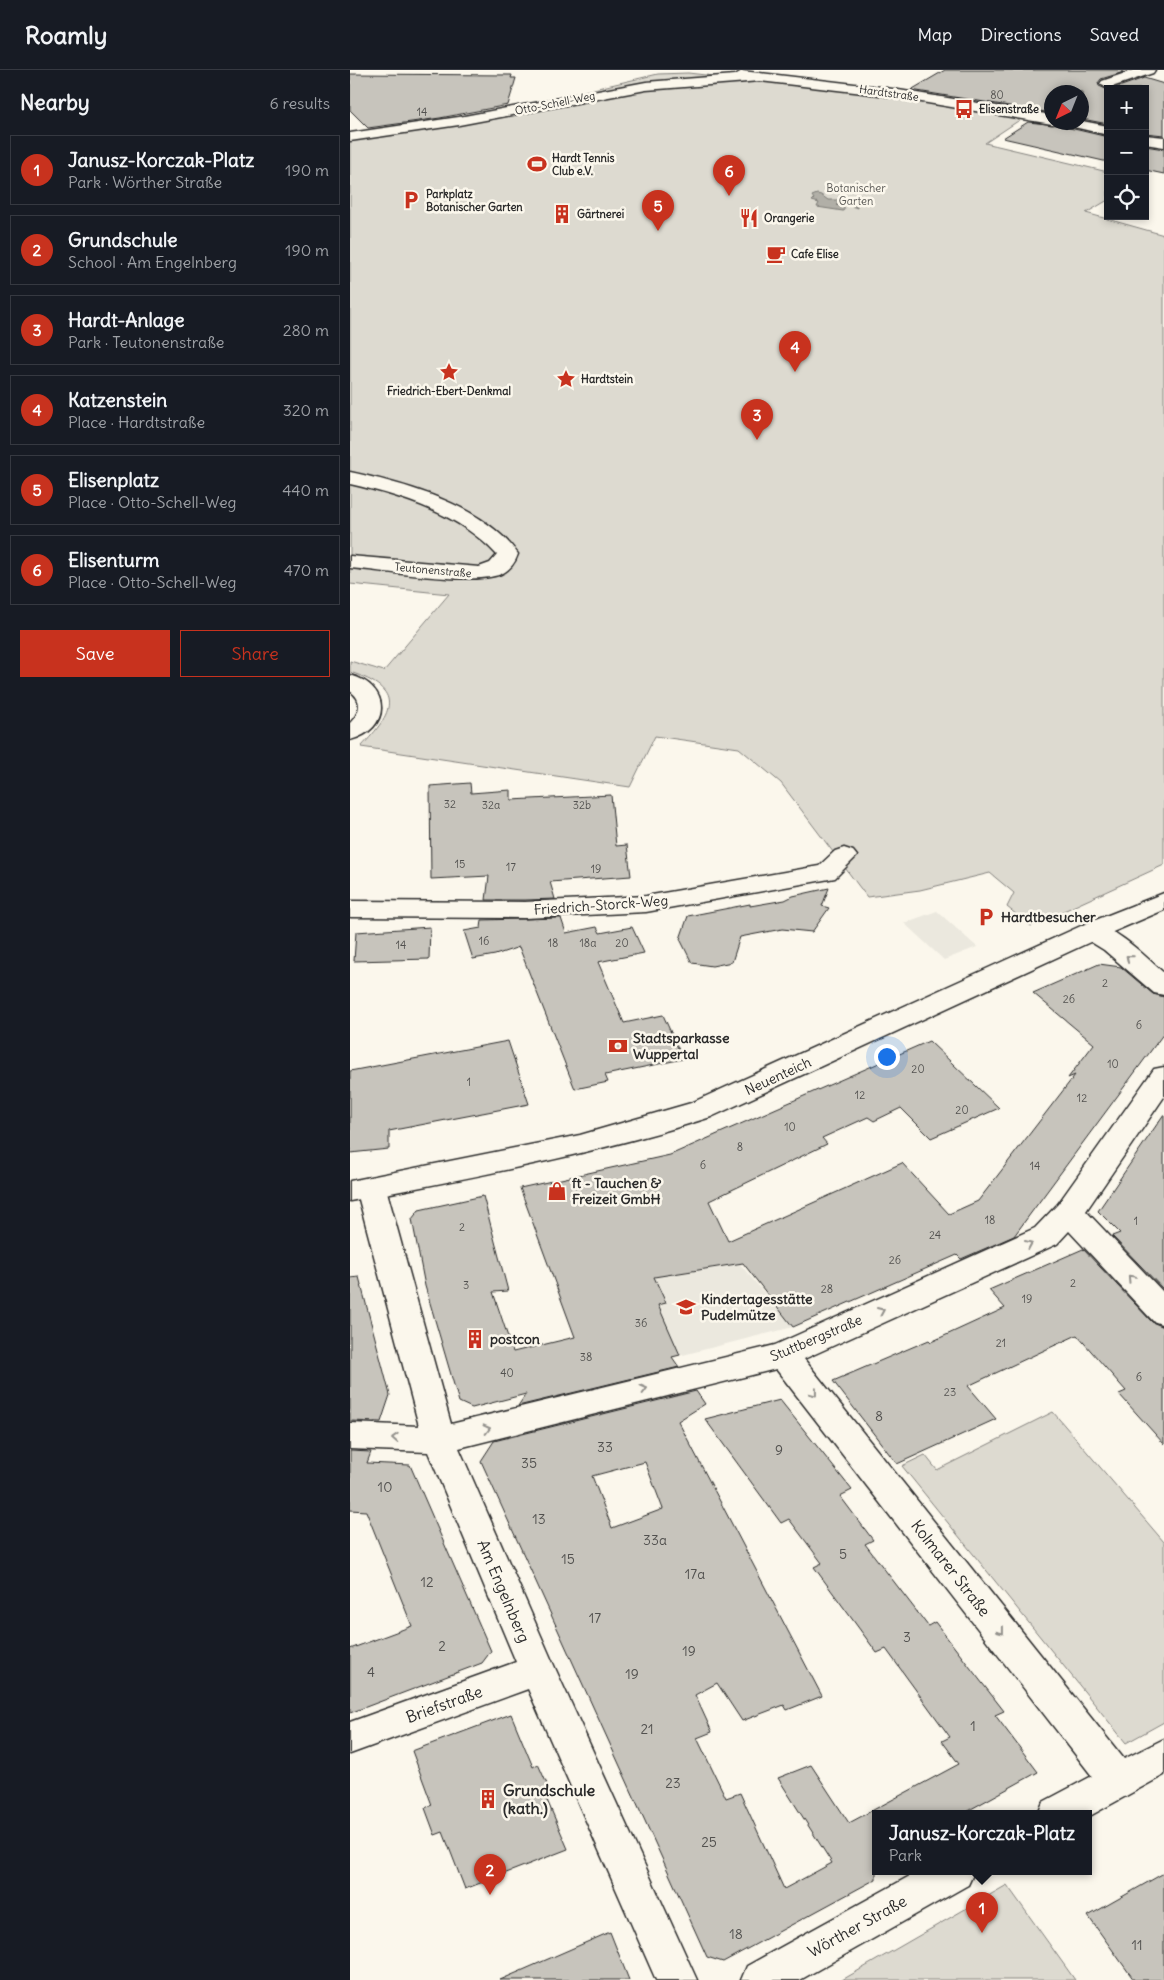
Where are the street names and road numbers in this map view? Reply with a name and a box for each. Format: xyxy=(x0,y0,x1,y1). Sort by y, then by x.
street label: Hardtstraße xyxy=(858,82,920,104)
street label: Otto-Schell-Weg xyxy=(514,88,596,118)
street label: Teutonenstraße xyxy=(394,560,472,580)
street label: Friedrich-Storck-Weg xyxy=(533,891,669,919)
street label: Neuenteich xyxy=(742,1053,814,1099)
street label: Stuttbergstraße xyxy=(767,1311,865,1365)
street label: Kolmarer Straße xyxy=(907,1516,995,1620)
street label: Am Engelnberg xyxy=(473,1537,535,1645)
street label: Briefstraße xyxy=(403,1681,485,1727)
street label: Wörther Straße xyxy=(804,1891,910,1961)

